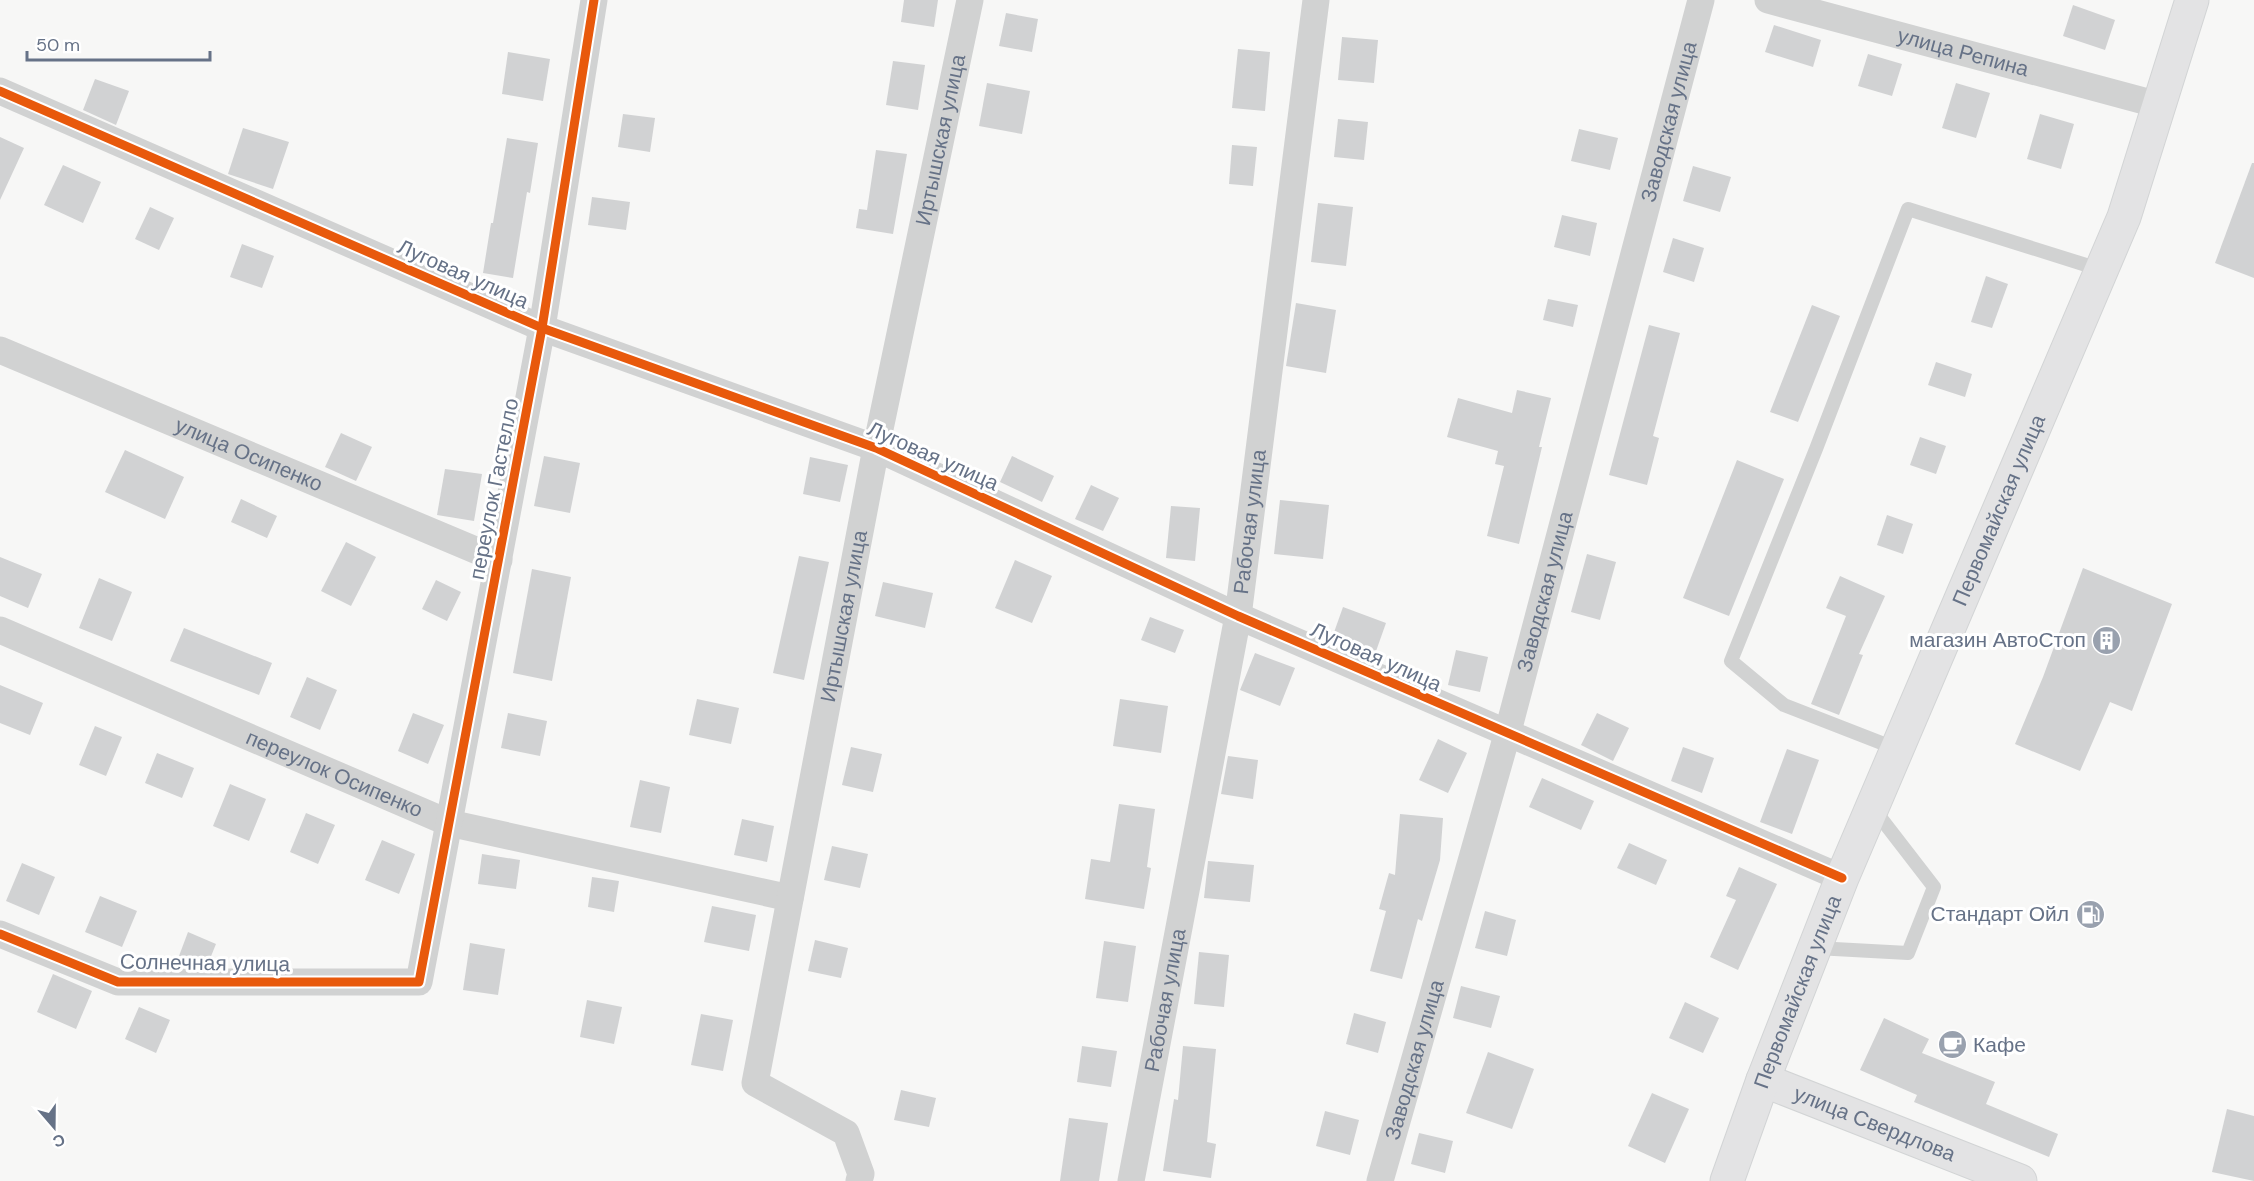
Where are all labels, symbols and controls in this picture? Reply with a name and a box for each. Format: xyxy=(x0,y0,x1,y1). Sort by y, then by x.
street label: улица Репина xyxy=(1894,21,2032,83)
scale bar xyxy=(27,24,210,62)
text: 50 m xyxy=(36,33,80,57)
street label: Заводская улица xyxy=(1634,38,1704,205)
street label: Иртышская улица xyxy=(909,51,972,228)
street label: Луговая улица xyxy=(393,233,533,316)
street label: переулок Гастелло xyxy=(463,396,525,582)
street label: Первомайская улица xyxy=(1946,410,2052,610)
street label: улица Осипенко xyxy=(171,411,327,498)
street label: Луговая улица xyxy=(863,415,1003,498)
street label: Рабочая улица xyxy=(1227,447,1273,596)
street label: Заводская улица xyxy=(1510,508,1580,675)
street label: Иртышская улица xyxy=(814,528,874,704)
street label: Луговая улица xyxy=(1306,616,1446,699)
building icon: магазин АвтоСтоп xyxy=(2091,624,2123,656)
place label: магазин АвтоСтоп xyxy=(1909,626,2086,654)
street label: переулок Осипенко xyxy=(242,723,427,824)
street label: Первомайская улица xyxy=(1747,891,1848,1092)
fuel station icon: Стандарт Ойл xyxy=(2074,898,2106,930)
place label: Стандарт Ойл xyxy=(1931,900,2069,928)
street label: Рабочая улица xyxy=(1138,926,1193,1074)
street label: Солнечная улица xyxy=(120,948,291,978)
street label: Заводская улица xyxy=(1378,976,1451,1143)
cafe icon: Кафе xyxy=(1936,1029,1968,1061)
place label: Кафе xyxy=(1973,1031,2026,1059)
street label: улица Свердлова xyxy=(1790,1080,1960,1168)
north arrow xyxy=(24,1097,84,1157)
text: С xyxy=(50,1129,68,1153)

